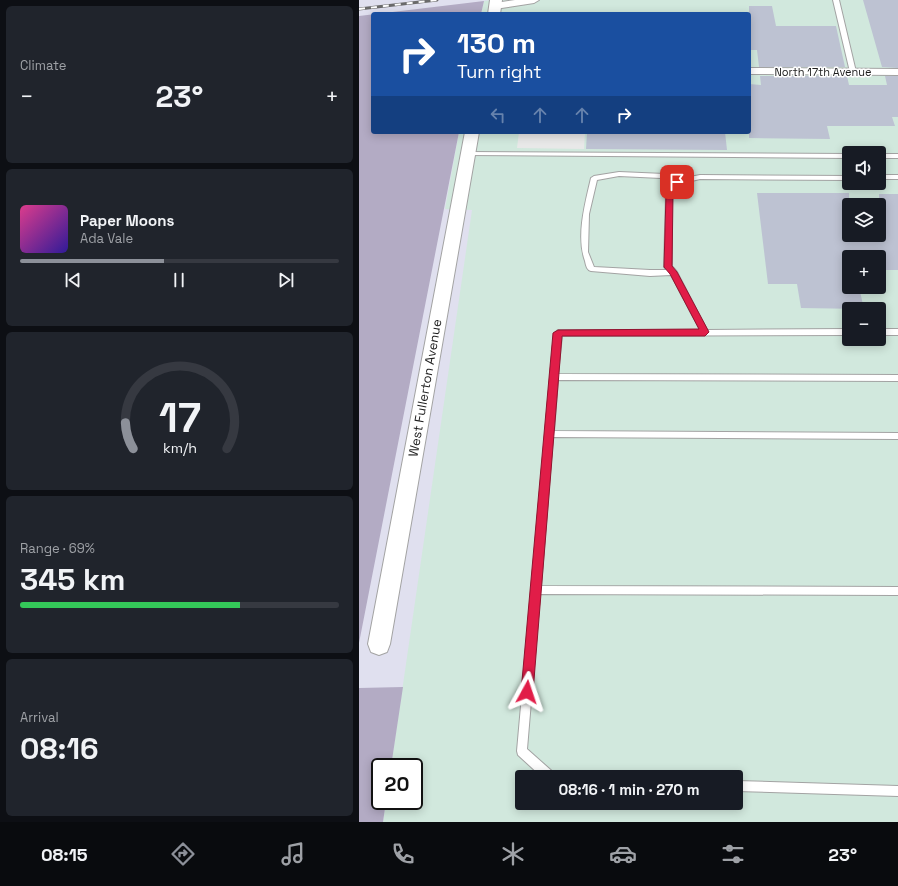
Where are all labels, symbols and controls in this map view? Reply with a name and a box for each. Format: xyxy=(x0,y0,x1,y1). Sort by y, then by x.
text: 130 m xyxy=(457,25,536,61)
icon: right xyxy=(391,28,443,80)
text: Climate xyxy=(20,57,66,74)
text: Turn right xyxy=(457,60,541,83)
street label: North 17th Avenue xyxy=(774,65,872,79)
text: 23° xyxy=(156,77,203,116)
text: − xyxy=(20,82,34,110)
text: + xyxy=(325,82,339,110)
icon: left xyxy=(487,104,509,126)
icon: ahead xyxy=(529,104,551,126)
icon: ahead xyxy=(571,104,593,126)
icon: right xyxy=(613,104,635,126)
map controls xyxy=(842,146,886,346)
button: sound xyxy=(842,146,886,190)
pin xyxy=(660,165,694,199)
icon: arrive xyxy=(666,171,688,193)
button: layers xyxy=(842,198,886,242)
text: Paper Moons xyxy=(80,211,174,230)
text: Ada Vale xyxy=(80,230,133,247)
button: + xyxy=(842,250,886,294)
icon: previous xyxy=(62,269,84,291)
icon: pause xyxy=(168,269,190,291)
icon: next xyxy=(275,269,297,291)
button: − xyxy=(842,302,886,346)
street label: West Fullerton Avenue xyxy=(405,318,445,458)
text: 17 xyxy=(159,391,200,444)
text: km/h xyxy=(162,439,197,457)
text: Range · 69% xyxy=(20,540,95,557)
text: 345 km xyxy=(20,560,125,599)
position arrow xyxy=(506,671,548,713)
text: Arrival xyxy=(20,709,59,726)
text: 08:16 xyxy=(20,729,98,768)
speed limit sign: 20 xyxy=(371,758,423,810)
text: 08:16 · 1 min · 270 m xyxy=(558,780,700,799)
icon: directions xyxy=(169,840,197,868)
icon: music xyxy=(279,840,307,868)
icon: phone xyxy=(389,840,417,868)
icon: climate xyxy=(499,840,527,868)
icon: car xyxy=(609,840,637,868)
icon: filters xyxy=(719,840,747,868)
text: 08:15 xyxy=(41,843,88,866)
text: 23° xyxy=(828,843,857,866)

